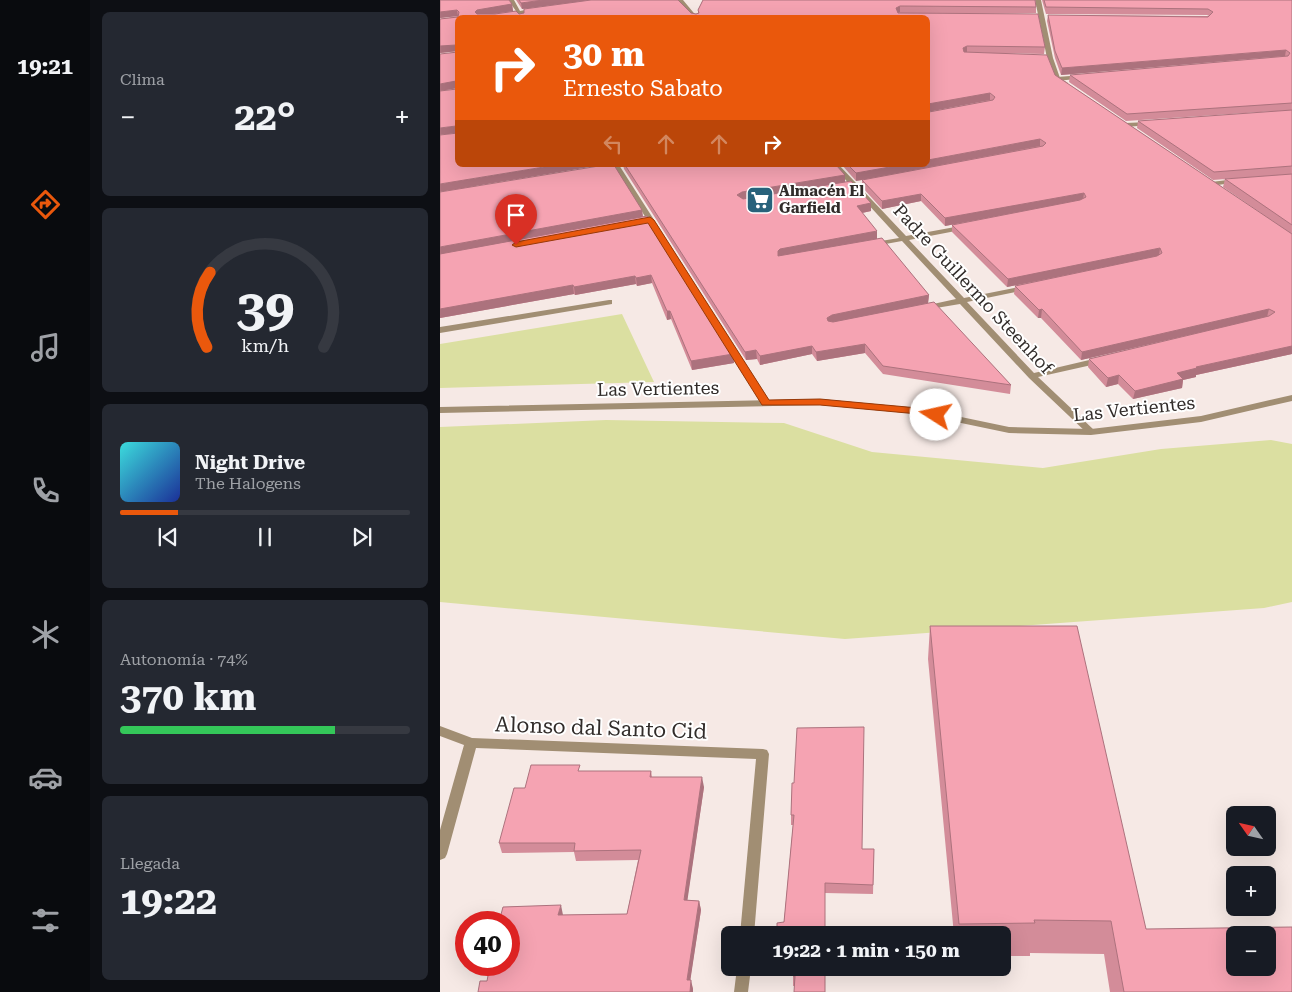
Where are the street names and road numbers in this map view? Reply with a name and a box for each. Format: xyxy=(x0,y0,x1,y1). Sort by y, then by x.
street label: Padre Guillermo Steenhof xyxy=(889,200,1058,379)
street label: Las Vertientes xyxy=(597,377,719,400)
street label: Las Vertientes xyxy=(1072,392,1196,425)
street label: Alonso dal Santo Cid xyxy=(495,712,708,744)

